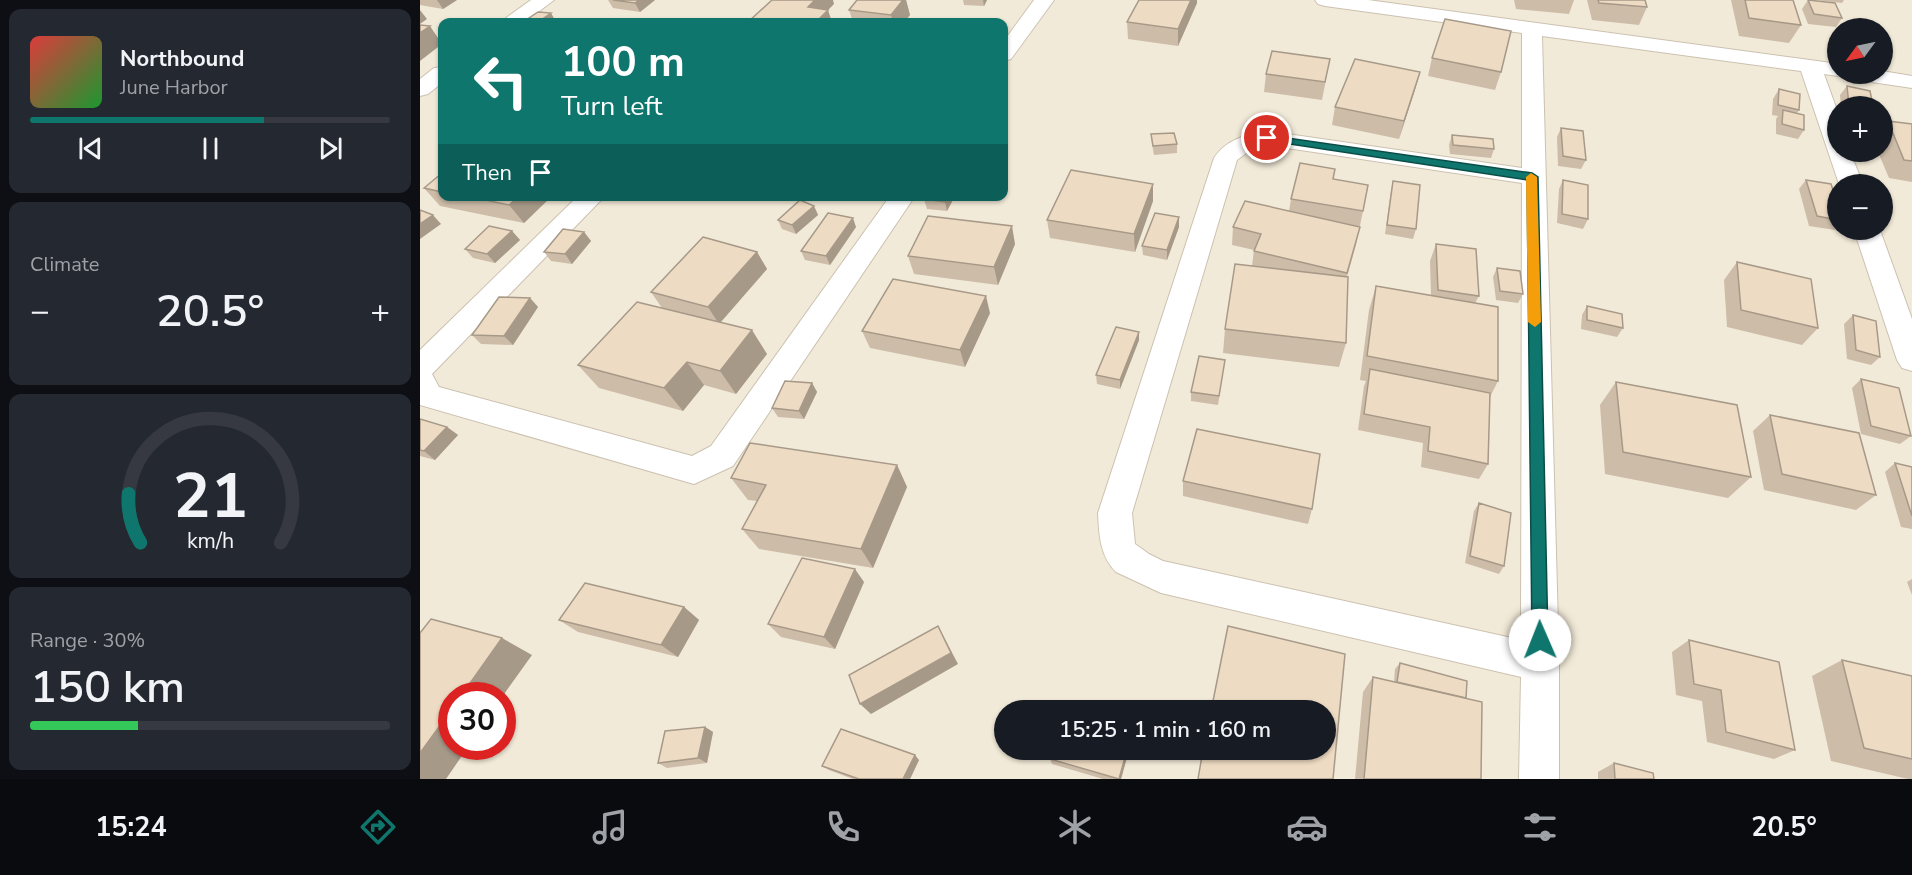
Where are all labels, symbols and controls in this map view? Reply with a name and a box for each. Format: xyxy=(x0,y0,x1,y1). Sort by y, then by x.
north arrow xyxy=(1827,18,1893,84)
map controls xyxy=(1827,18,1893,240)
text: 100 m xyxy=(561,34,685,91)
icon: left xyxy=(462,42,540,120)
text: Northbound xyxy=(120,44,244,74)
text: June Harbor xyxy=(120,74,228,101)
text: Turn left xyxy=(561,88,662,125)
button: + xyxy=(1827,96,1893,162)
pin xyxy=(1241,112,1292,163)
icon: arrive xyxy=(1250,121,1283,154)
icon: previous xyxy=(74,132,107,165)
icon: pause xyxy=(194,132,227,165)
icon: next xyxy=(314,132,347,165)
icon: arrive xyxy=(524,156,557,189)
text: Then xyxy=(462,158,512,188)
button: − xyxy=(1827,174,1893,240)
text: Climate xyxy=(30,251,99,278)
text: 20.5° xyxy=(156,281,264,342)
text: − xyxy=(30,289,50,334)
text: + xyxy=(370,289,390,334)
text: 21 xyxy=(173,454,247,539)
text: km/h xyxy=(186,526,234,556)
position arrow xyxy=(1508,608,1572,672)
text: Range · 30% xyxy=(30,627,145,654)
text: 150 km xyxy=(30,657,185,718)
speed limit sign: 30 xyxy=(438,682,516,760)
text: 15:25 · 1 min · 160 m xyxy=(1059,715,1271,745)
icon: directions xyxy=(357,806,399,848)
icon: music xyxy=(589,806,631,848)
icon: phone xyxy=(822,806,864,848)
icon: climate xyxy=(1054,806,1096,848)
icon: car xyxy=(1286,806,1328,848)
icon: filters xyxy=(1519,806,1561,848)
text: 15:24 xyxy=(95,809,167,846)
text: 20.5° xyxy=(1751,809,1817,846)

